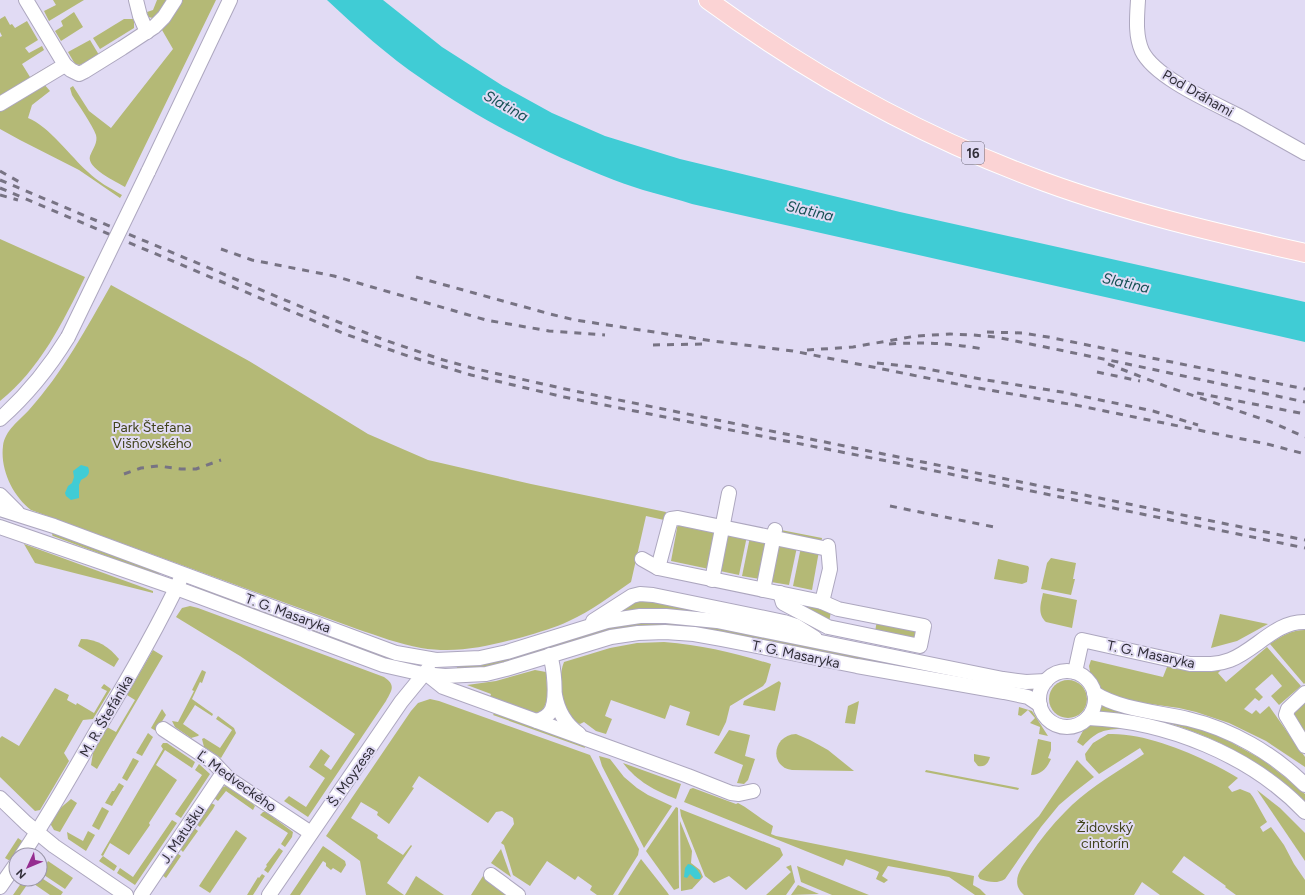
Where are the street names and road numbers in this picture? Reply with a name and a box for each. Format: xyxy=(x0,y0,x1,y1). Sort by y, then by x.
street label: Pod Dráhami xyxy=(1159,66,1236,121)
road number: 16 xyxy=(962,142,984,164)
street label: T. G. Masaryka xyxy=(243,590,333,637)
street label: T. G. Masaryka xyxy=(750,637,842,672)
street label: T. G. Masaryka xyxy=(1105,637,1197,672)
street label: M. R. Štefánika xyxy=(76,672,137,760)
street label: Š. Moyzesa xyxy=(324,743,379,810)
street label: Ľ. Medveckého xyxy=(194,747,280,816)
street label: J. Matušku xyxy=(157,802,208,867)

